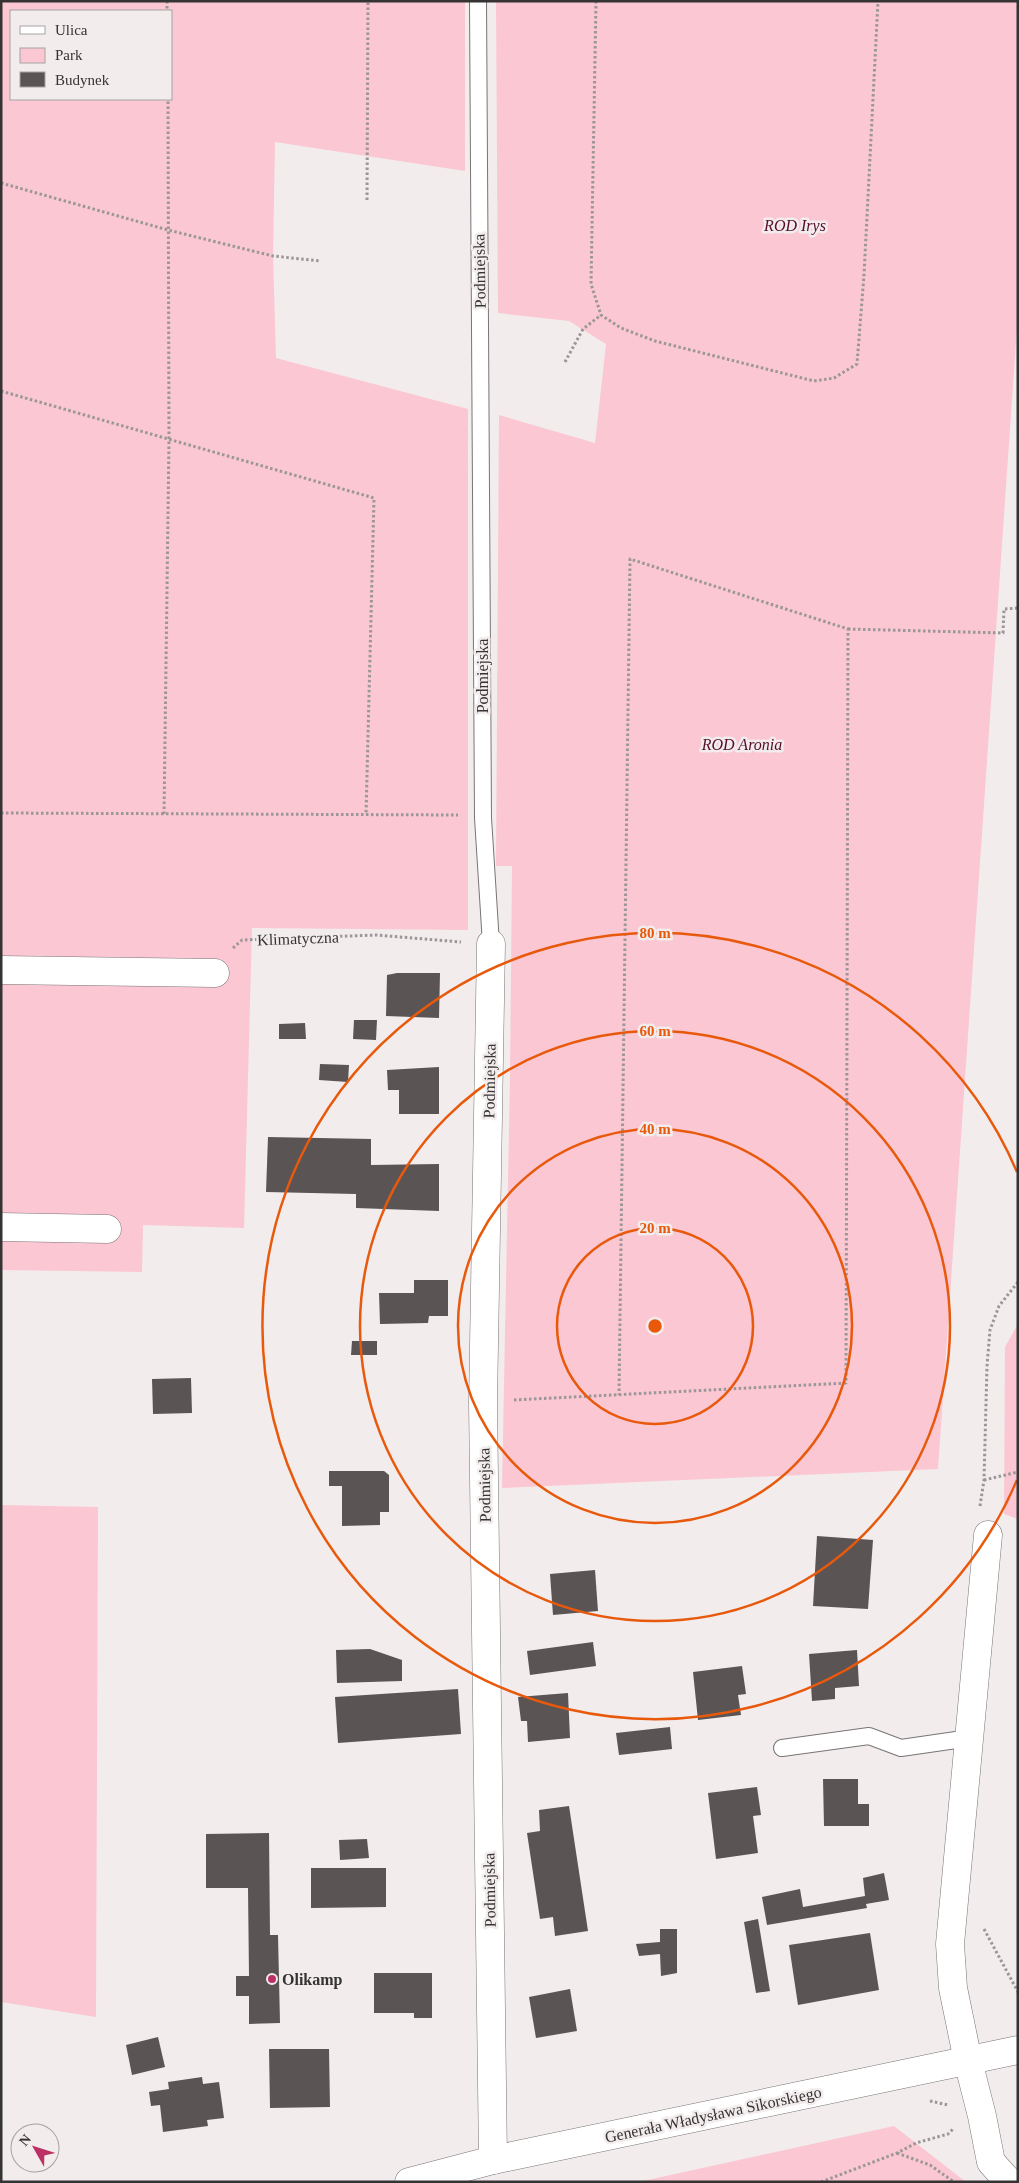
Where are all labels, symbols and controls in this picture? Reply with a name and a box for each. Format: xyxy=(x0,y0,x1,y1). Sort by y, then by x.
legend xyxy=(10,10,172,100)
text: Ulica xyxy=(55,22,88,38)
text: Park xyxy=(55,47,83,63)
text: Budynek xyxy=(55,72,110,88)
park label: ROD Irys xyxy=(763,217,826,235)
street label: Podmiejska xyxy=(470,233,490,308)
street label: Podmiejska xyxy=(474,639,492,713)
park label: ROD Aronia xyxy=(701,736,782,753)
text: 80 m xyxy=(639,925,671,941)
street label: Klimatyczna xyxy=(257,929,339,949)
text: 60 m xyxy=(639,1023,671,1039)
street label: Podmiejska xyxy=(480,1044,500,1119)
text: 40 m xyxy=(639,1121,671,1137)
text: 20 m xyxy=(639,1220,671,1236)
centre of rings xyxy=(646,1317,664,1335)
street label: Podmiejska xyxy=(475,1447,495,1522)
street label: Podmiejska xyxy=(480,1852,500,1927)
place label: Olikamp xyxy=(282,1971,343,1989)
marker: Olikamp xyxy=(266,1973,278,1985)
street label: Generała Władysława Sikorskiego xyxy=(603,2083,823,2147)
north arrow xyxy=(10,2123,60,2173)
text: N xyxy=(16,2131,34,2149)

